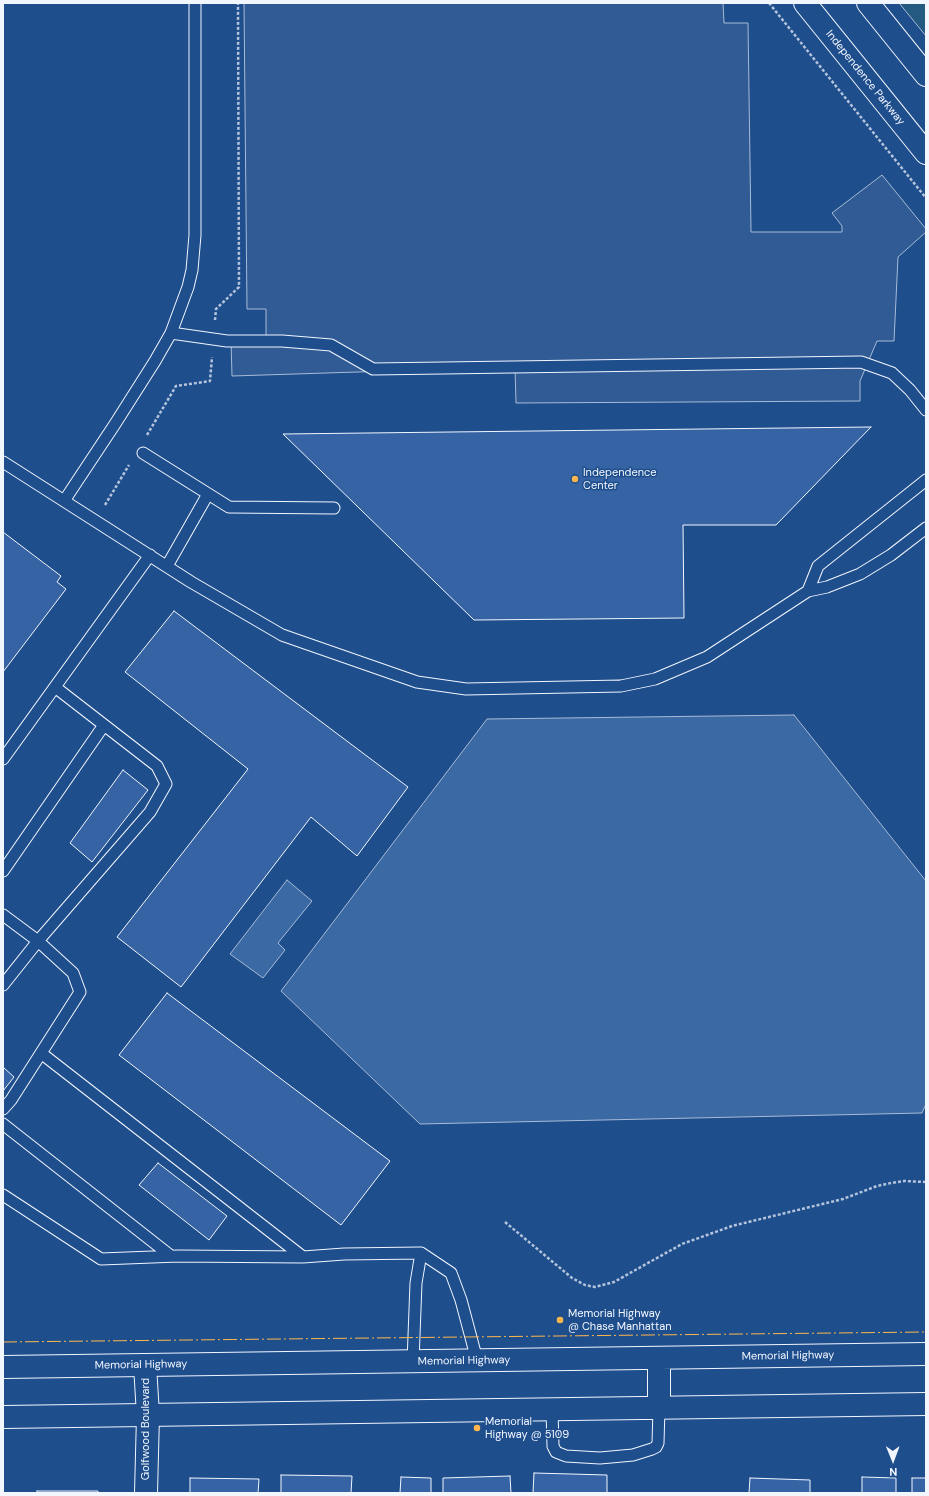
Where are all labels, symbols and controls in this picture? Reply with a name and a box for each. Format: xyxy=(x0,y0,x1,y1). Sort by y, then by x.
street label: Independence Parkway xyxy=(823,28,907,128)
place label: Independence Center xyxy=(583,466,656,492)
marker: Independence Center xyxy=(570,474,580,484)
place label: Memorial Highway @ Chase Manhattan xyxy=(568,1307,671,1333)
marker: Memorial Highway @ Chase Manhattan xyxy=(555,1315,565,1325)
street label: Memorial Highway xyxy=(742,1349,834,1363)
street label: Memorial Highway xyxy=(418,1354,510,1368)
street label: Memorial Highway xyxy=(95,1358,187,1372)
street label: Golfwood Boulevard xyxy=(139,1378,153,1480)
place label: Memorial Highway @ 5109 xyxy=(485,1415,569,1441)
marker: Memorial Highway @ 5109 xyxy=(472,1423,482,1433)
north arrow xyxy=(873,1440,913,1480)
text: N xyxy=(889,1465,897,1479)

